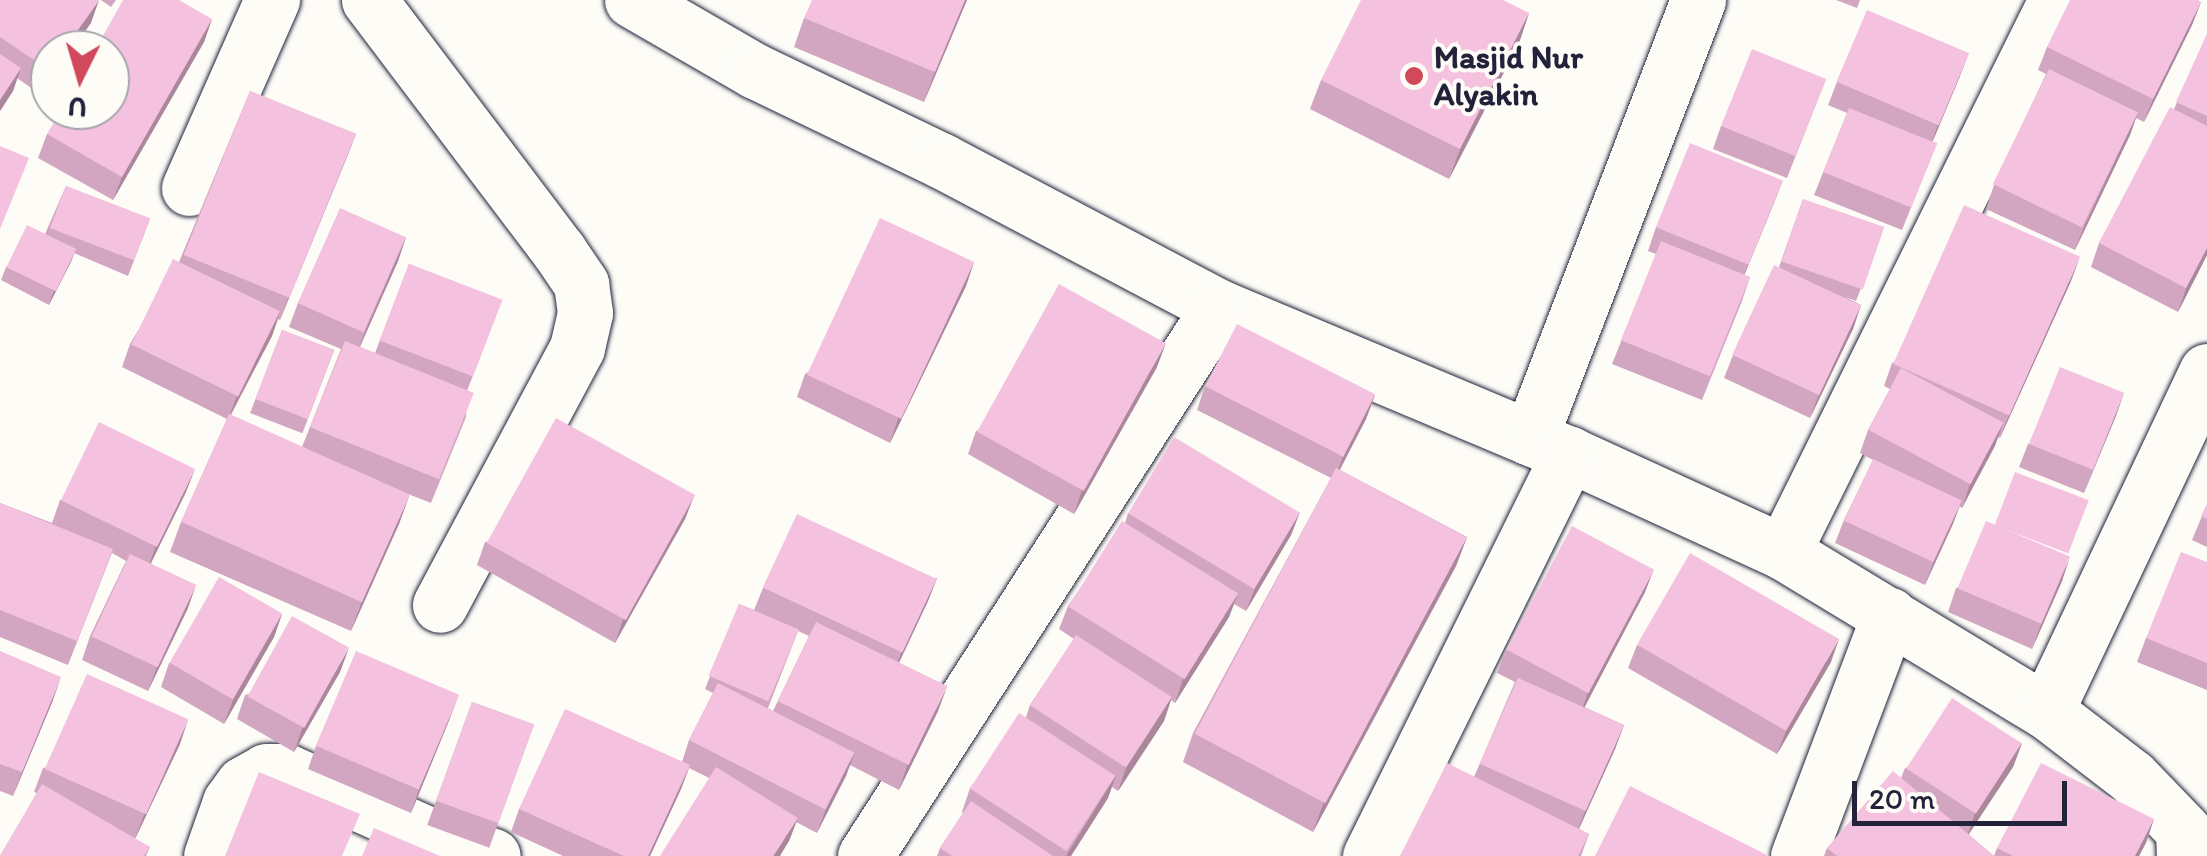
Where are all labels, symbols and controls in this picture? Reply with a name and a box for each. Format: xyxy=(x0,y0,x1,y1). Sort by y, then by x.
north arrow xyxy=(30,30,130,130)
place label: Masjid Nur Alyakin xyxy=(1434,39,1583,114)
marker: Masjid Nur Alyakin xyxy=(1403,65,1425,87)
text: U xyxy=(67,90,88,126)
scale bar xyxy=(1857,761,2072,823)
text: 20 m xyxy=(1869,780,1935,817)

